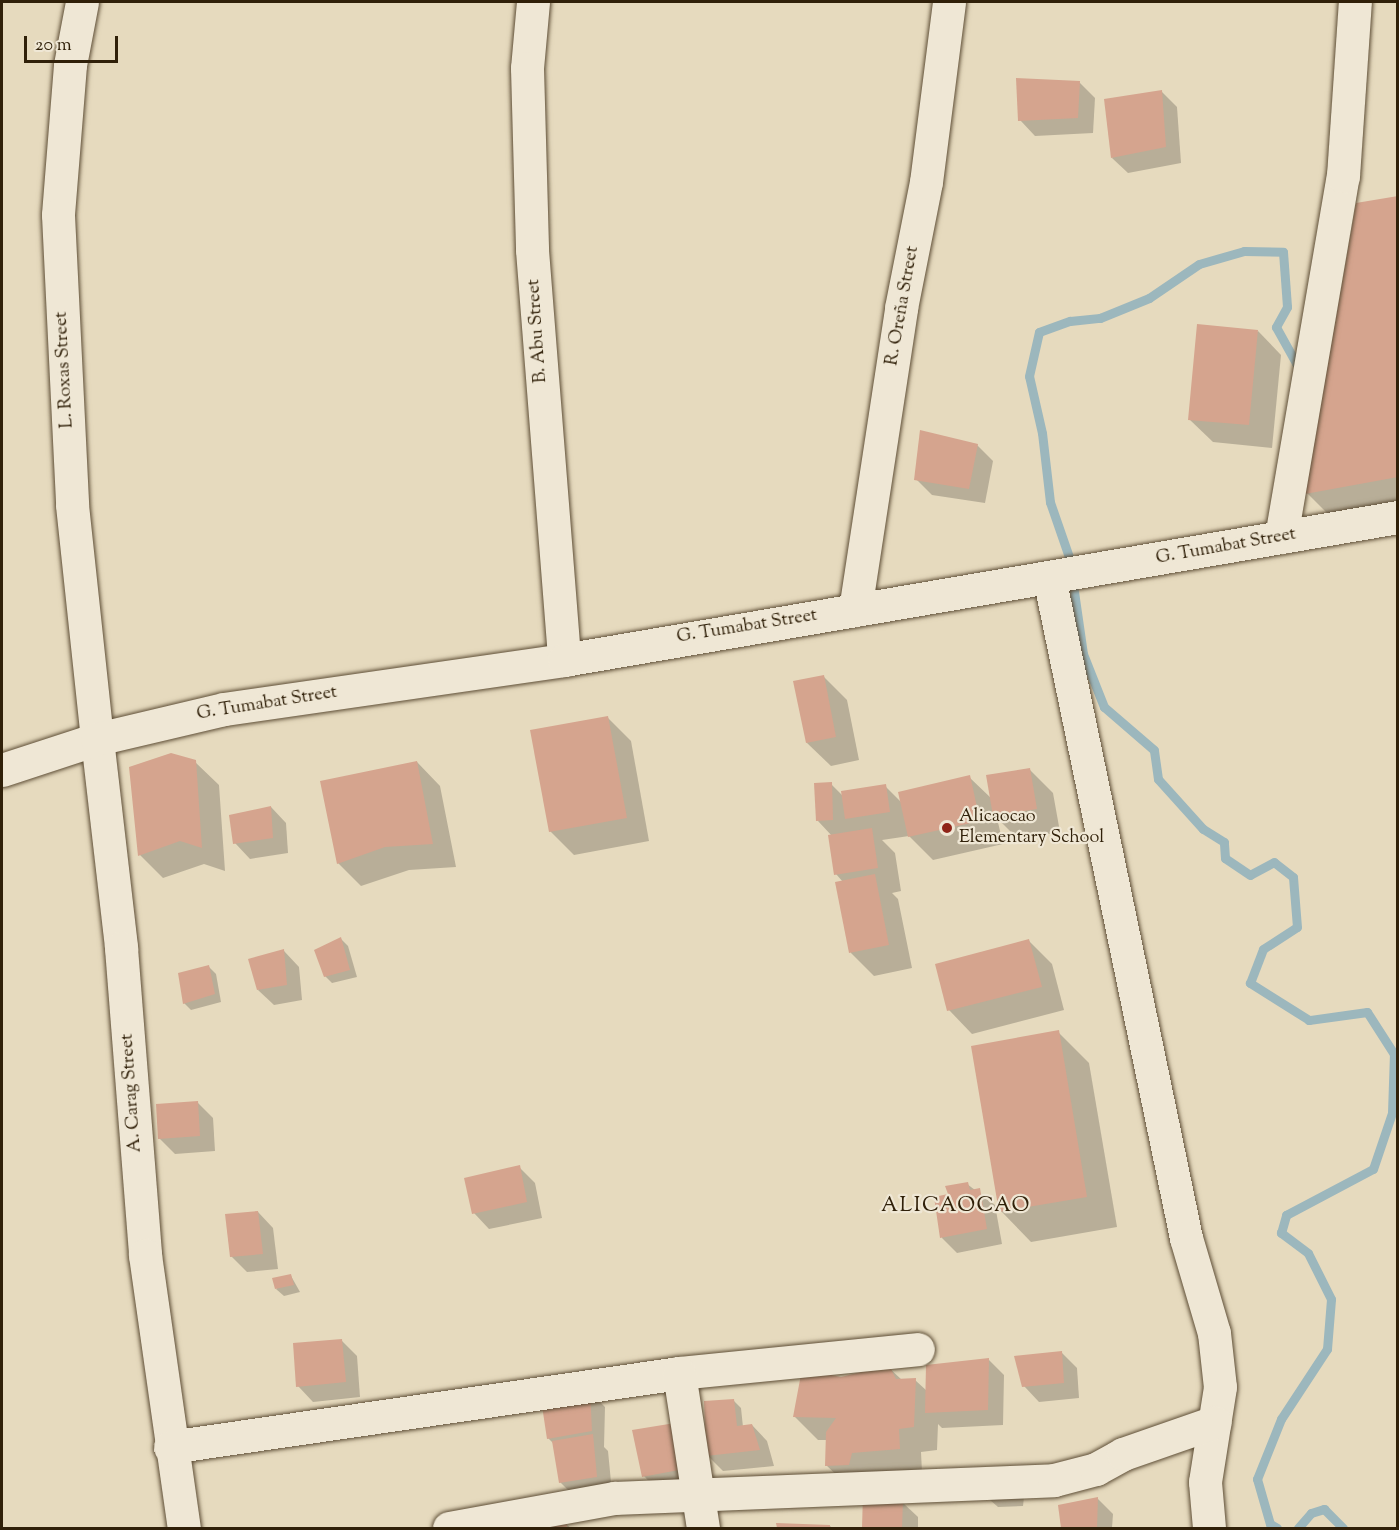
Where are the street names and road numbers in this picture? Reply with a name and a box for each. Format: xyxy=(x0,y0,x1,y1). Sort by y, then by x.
street label: R. Oreña Street xyxy=(882,245,924,367)
street label: B. Abu Street xyxy=(524,278,552,384)
street label: L. Roxas Street xyxy=(51,311,79,429)
street label: G. Tumabat Street xyxy=(1154,524,1298,570)
street label: G. Tumabat Street xyxy=(675,605,819,649)
street label: G. Tumabat Street xyxy=(195,682,339,726)
street label: A. Carag Street xyxy=(117,1033,147,1153)

